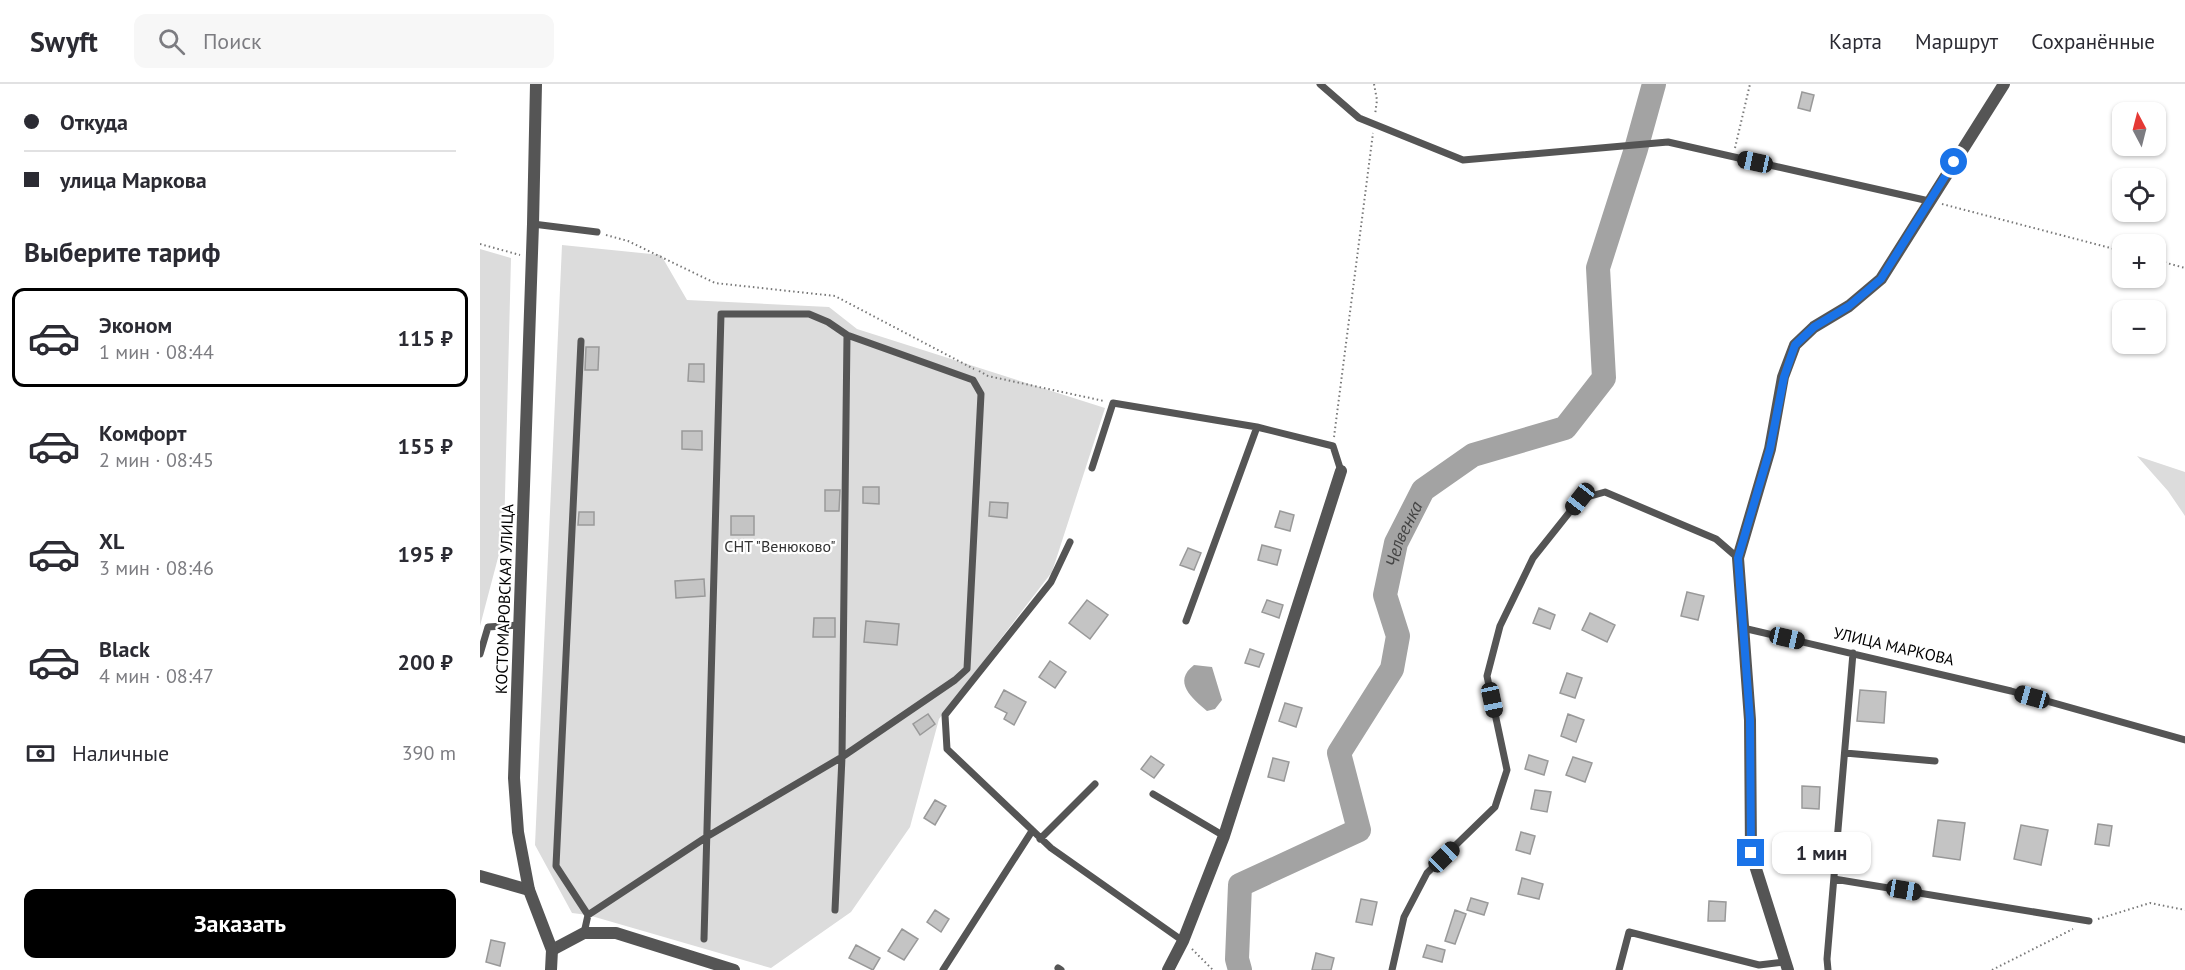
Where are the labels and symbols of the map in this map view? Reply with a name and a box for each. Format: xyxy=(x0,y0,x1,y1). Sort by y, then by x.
north arrow xyxy=(2112,102,2166,156)
route start xyxy=(1940,148,1967,175)
car xyxy=(1736,149,1774,175)
car xyxy=(1562,479,1598,519)
water label: Челвенка xyxy=(1380,497,1427,569)
street label: КОСТОМАРОВСКАЯ УЛИЦА xyxy=(491,503,517,694)
park label: СНТ "Венюково" xyxy=(724,536,836,556)
street label: УЛИЦА МАРКОВА xyxy=(1832,622,1957,670)
car xyxy=(1767,625,1807,651)
car xyxy=(1479,681,1505,719)
car xyxy=(2012,683,2052,711)
callout: 1 мин xyxy=(1772,832,1871,874)
car xyxy=(1425,838,1463,876)
route end xyxy=(1737,839,1764,866)
car xyxy=(1885,878,1923,902)

